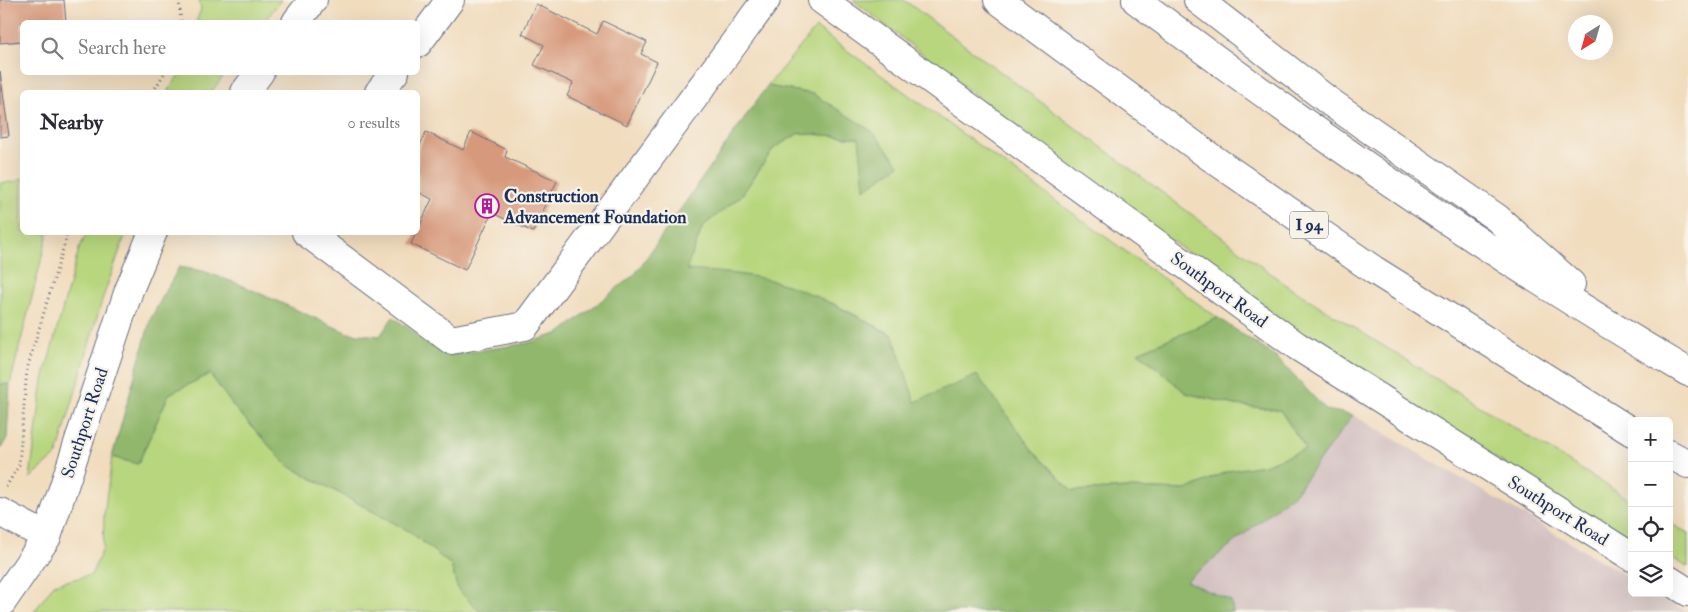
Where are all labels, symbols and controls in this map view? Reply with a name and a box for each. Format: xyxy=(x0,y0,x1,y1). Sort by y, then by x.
north arrow xyxy=(1568,15,1613,60)
search box xyxy=(20,20,420,75)
icon: search xyxy=(38,34,66,62)
text: Search here xyxy=(78,36,166,60)
text: Nearby xyxy=(40,109,103,136)
text: 0 results xyxy=(347,113,400,133)
place label: Construction Advancement Foundation xyxy=(503,185,687,229)
building icon: Construction Advancement Foundation xyxy=(474,193,500,219)
road number: I 94 xyxy=(1290,212,1328,238)
street label: Southport Road xyxy=(1166,247,1272,333)
street label: Southport Road xyxy=(56,365,114,481)
map controls xyxy=(1628,417,1673,597)
button: + xyxy=(1628,417,1673,462)
button: − xyxy=(1628,462,1673,507)
street label: Southport Road xyxy=(1503,471,1613,551)
button: locate xyxy=(1628,507,1673,552)
button: layers xyxy=(1628,552,1673,597)

